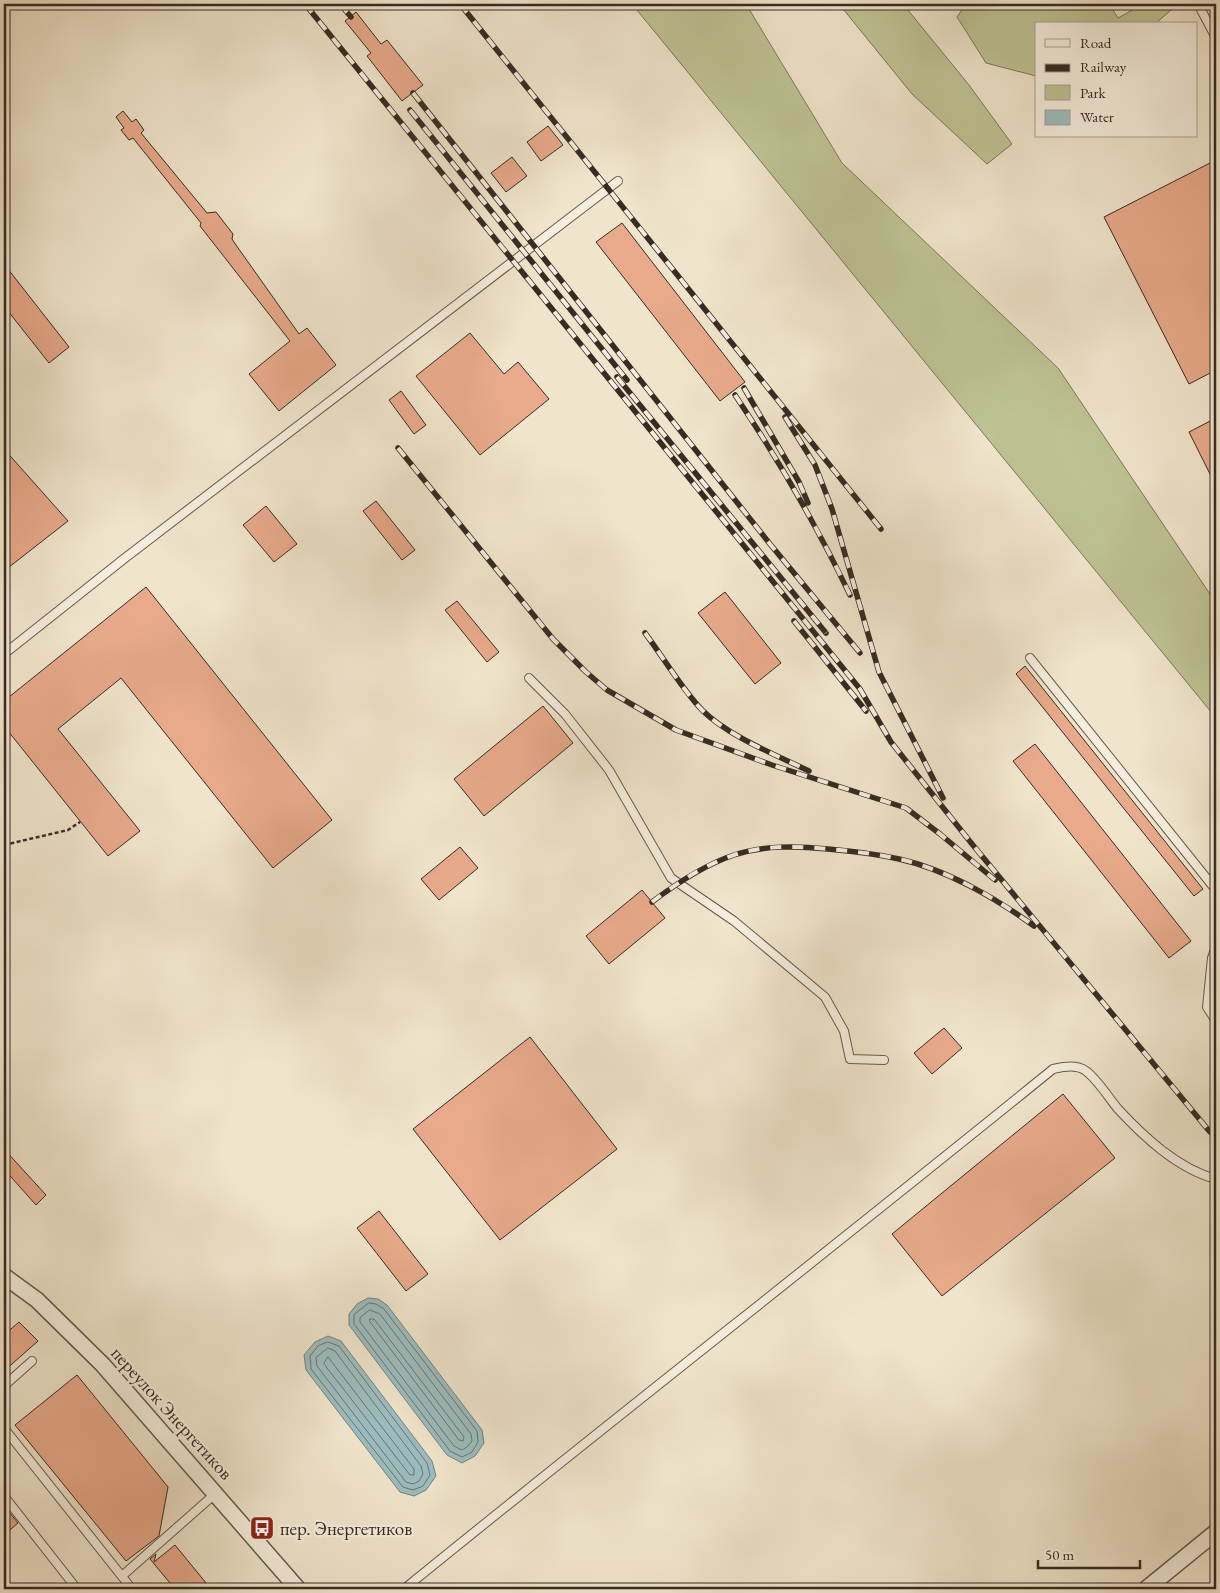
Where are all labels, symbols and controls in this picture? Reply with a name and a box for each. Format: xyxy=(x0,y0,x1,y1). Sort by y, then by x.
legend xyxy=(1035,22,1198,138)
text: Road xyxy=(1080,33,1112,52)
text: Railway xyxy=(1080,57,1127,76)
text: Park xyxy=(1080,83,1107,102)
text: Water xyxy=(1080,107,1114,126)
street label: переулок Энергетиков xyxy=(105,1341,239,1485)
bus stop icon: пер. Энергетиков xyxy=(249,1515,275,1541)
place label: пер. Энергетиков xyxy=(280,1516,412,1541)
scale bar xyxy=(1038,1538,1140,1570)
text: 50 m xyxy=(1045,1545,1074,1564)

